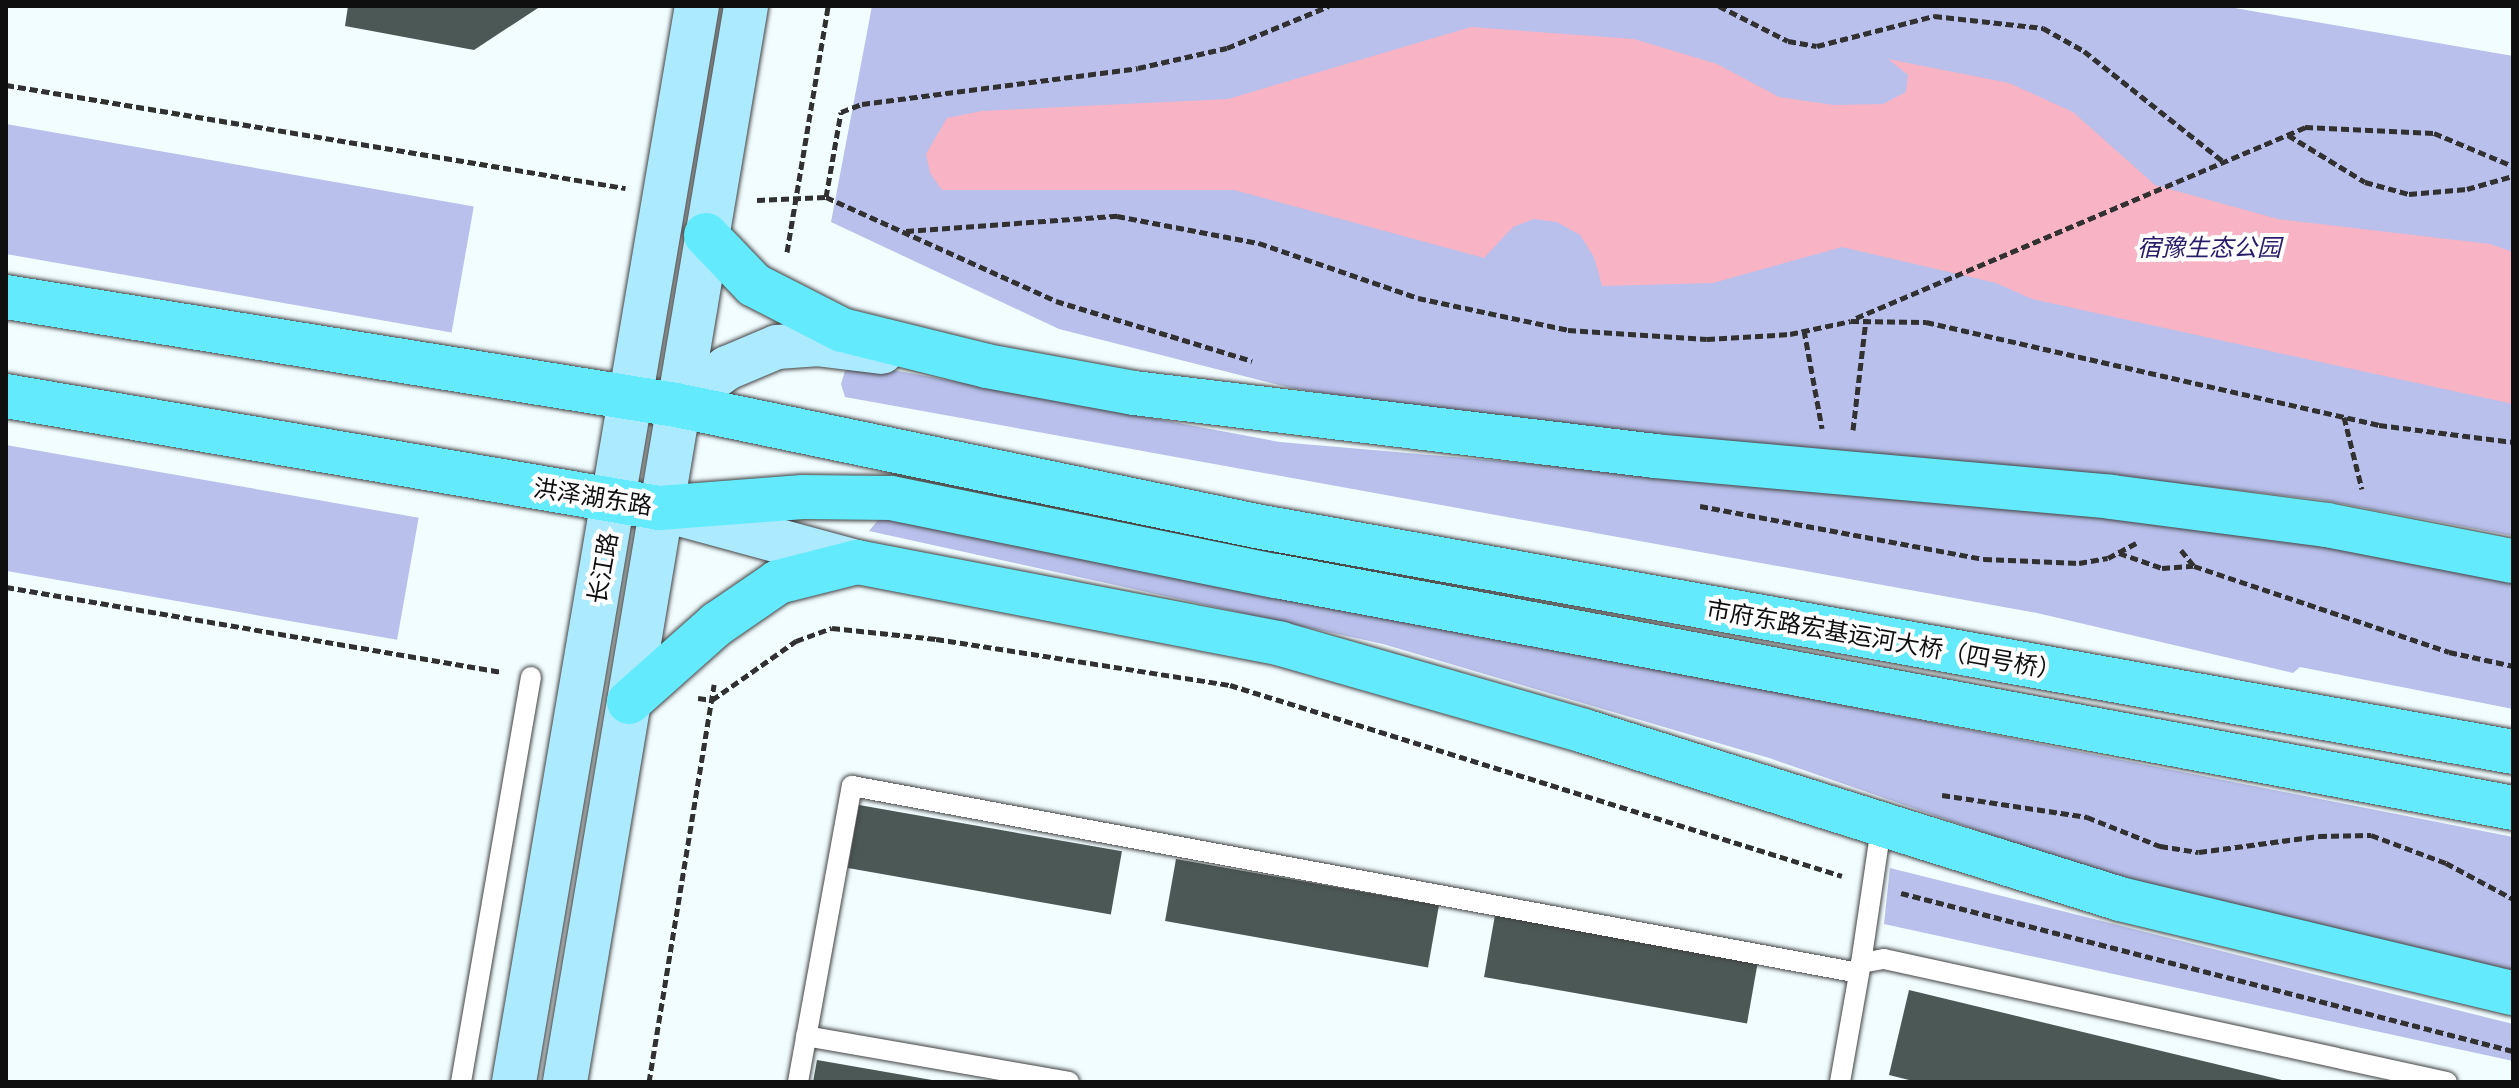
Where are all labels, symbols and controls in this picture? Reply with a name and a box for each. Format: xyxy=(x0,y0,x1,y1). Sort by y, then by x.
park label: 宿豫生态公园 xyxy=(2137,233,2281,261)
street label: 洪泽湖东路 xyxy=(531,472,655,520)
street label: 长江路 xyxy=(582,530,622,606)
street label: 市府东路宏基运河大桥（四号桥） xyxy=(1704,594,2064,684)

